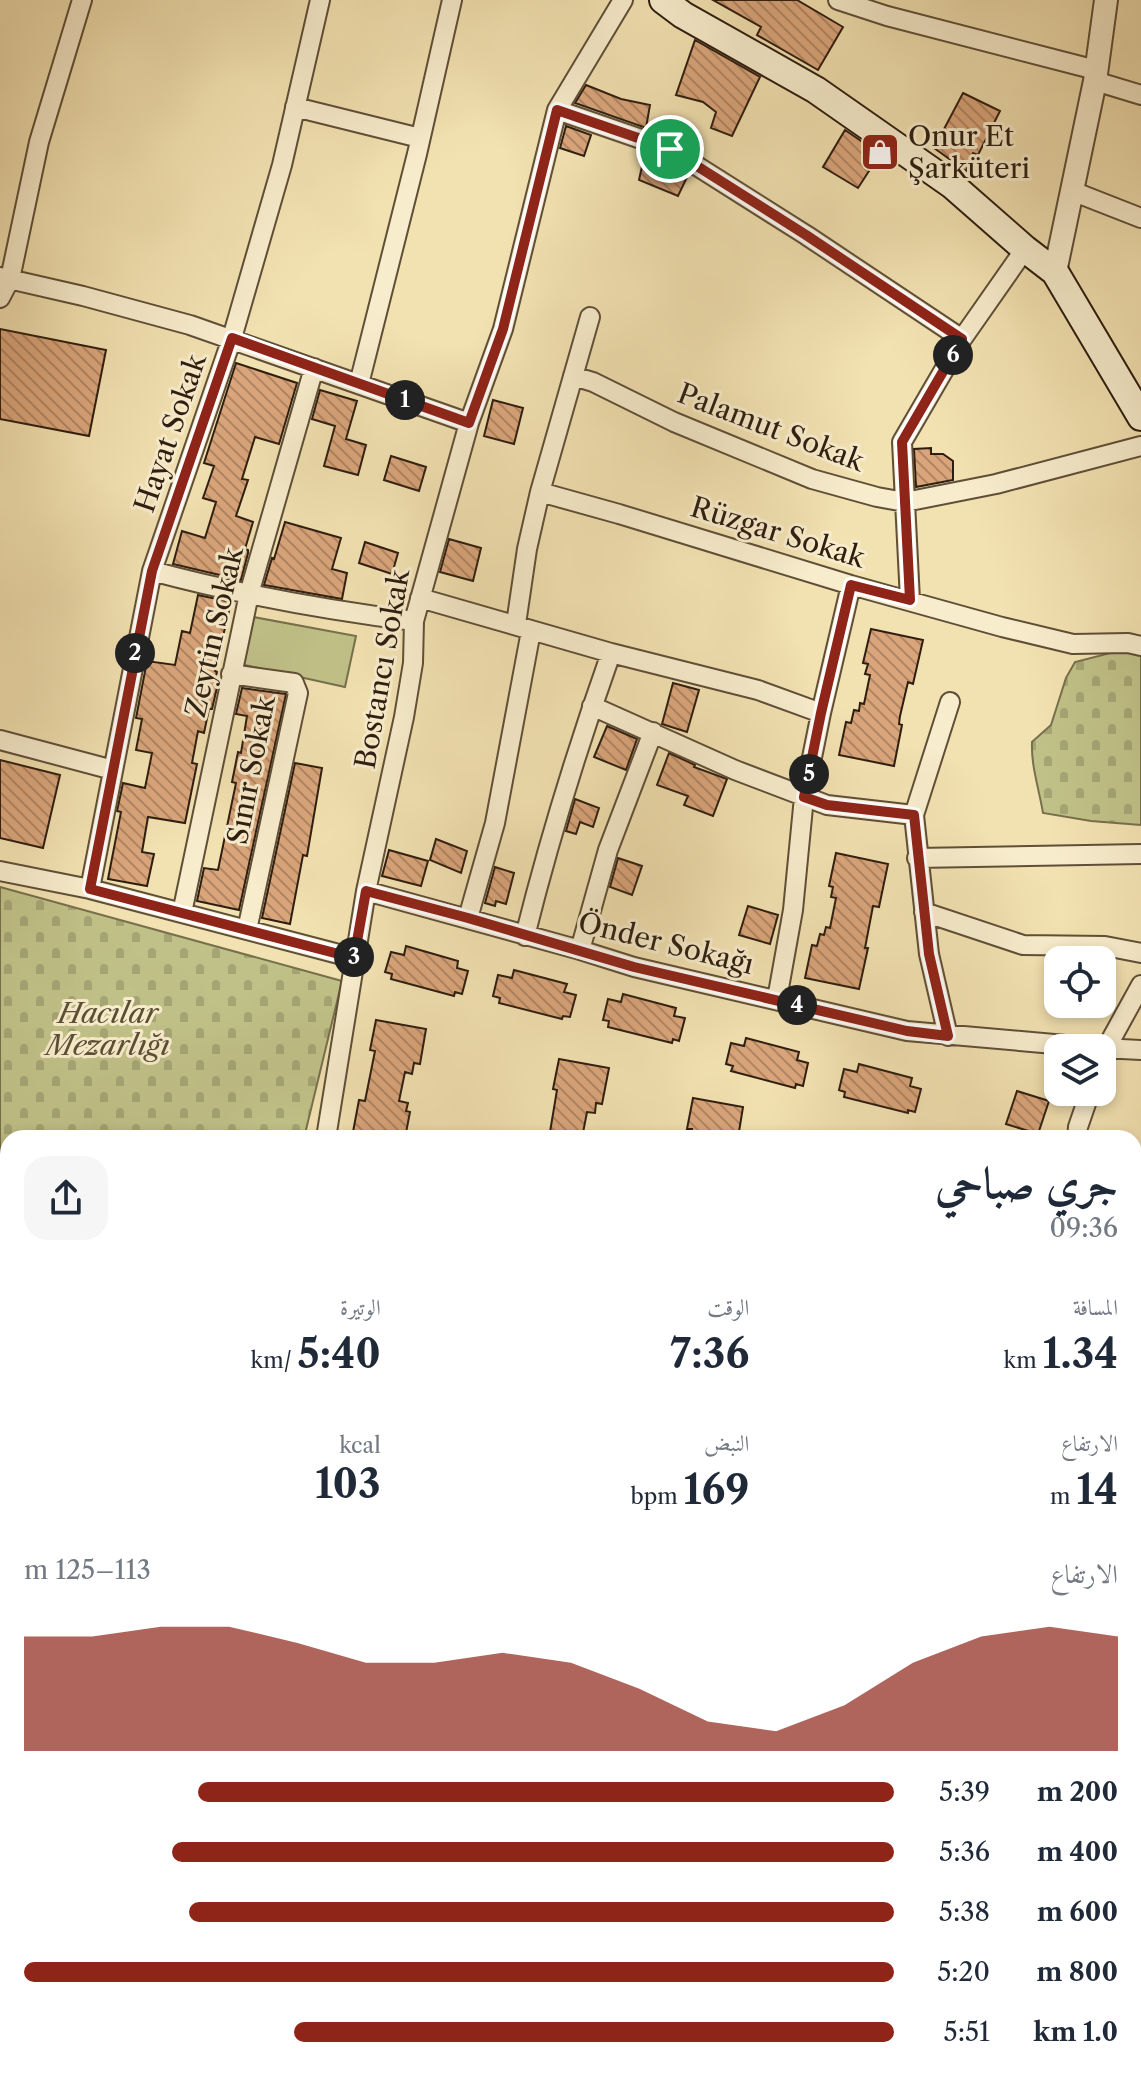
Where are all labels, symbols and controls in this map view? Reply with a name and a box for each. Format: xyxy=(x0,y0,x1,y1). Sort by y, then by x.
pin xyxy=(636,115,704,183)
place label: Onur Et Şarküteri xyxy=(908,119,1030,185)
icon: arrive xyxy=(648,127,692,171)
shop icon: Onur Et Şarküteri xyxy=(859,131,901,173)
pin: 6 xyxy=(933,335,973,375)
text: 6 xyxy=(946,341,960,368)
street label: Hayat Sokak xyxy=(127,348,214,517)
street label: Palamut Sokak xyxy=(673,376,871,479)
pin: 1 xyxy=(385,380,425,420)
text: 1 xyxy=(400,386,410,413)
street label: Rüzgar Sokak xyxy=(687,489,871,575)
street label: Zeytin Sokak xyxy=(178,542,250,720)
street label: Bostancı Sokak xyxy=(348,565,417,771)
pin: 2 xyxy=(115,633,155,673)
text: 2 xyxy=(129,639,142,666)
street label: Sınır Sokak xyxy=(220,691,282,847)
pin: 5 xyxy=(789,754,829,794)
text: 5 xyxy=(803,760,815,787)
street label: Önder Sokağı xyxy=(575,905,757,981)
pin: 3 xyxy=(334,937,374,977)
text: 3 xyxy=(348,943,360,970)
map controls xyxy=(1044,946,1116,1106)
button: locate xyxy=(1044,946,1116,1018)
pin: 4 xyxy=(777,985,817,1025)
text: 4 xyxy=(790,991,804,1018)
park label: Hacılar Mezarlığı xyxy=(43,996,170,1062)
button: layers xyxy=(1044,1034,1116,1106)
text: جري صباحي xyxy=(935,1155,1118,1209)
button: share xyxy=(24,1156,108,1240)
text: 09:36 xyxy=(1049,1212,1118,1244)
text: الوتيرة xyxy=(340,1294,381,1321)
text: الوقت xyxy=(707,1294,749,1321)
text: المسافة xyxy=(1073,1294,1118,1321)
text: 5:40 xyxy=(298,1329,381,1378)
text: 7:36 xyxy=(670,1329,749,1378)
text: 1.34 xyxy=(1043,1329,1118,1378)
text: /km xyxy=(251,1347,298,1374)
text: km xyxy=(1004,1347,1043,1374)
text: النبض xyxy=(704,1430,749,1457)
text: الارتفاع xyxy=(1061,1430,1118,1457)
text: kcal xyxy=(339,1432,381,1459)
text: 103 xyxy=(315,1459,381,1508)
text: 169 xyxy=(684,1465,749,1514)
text: 14 xyxy=(1076,1465,1118,1514)
text: bpm xyxy=(630,1483,684,1510)
text: m xyxy=(1050,1483,1076,1510)
text: 113–125 m xyxy=(24,1554,151,1586)
text: الارتفاع xyxy=(1051,1558,1118,1590)
text: 5:39 xyxy=(939,1776,990,1808)
text: 200 m xyxy=(1037,1776,1118,1808)
text: 5:36 xyxy=(939,1836,990,1868)
text: 400 m xyxy=(1037,1836,1118,1868)
text: 5:38 xyxy=(939,1896,990,1928)
text: 600 m xyxy=(1037,1896,1118,1928)
text: 5:20 xyxy=(937,1956,990,1988)
text: 800 m xyxy=(1036,1956,1118,1988)
text: 5:51 xyxy=(944,2016,990,2048)
text: 1.0 km xyxy=(1033,2016,1118,2048)

